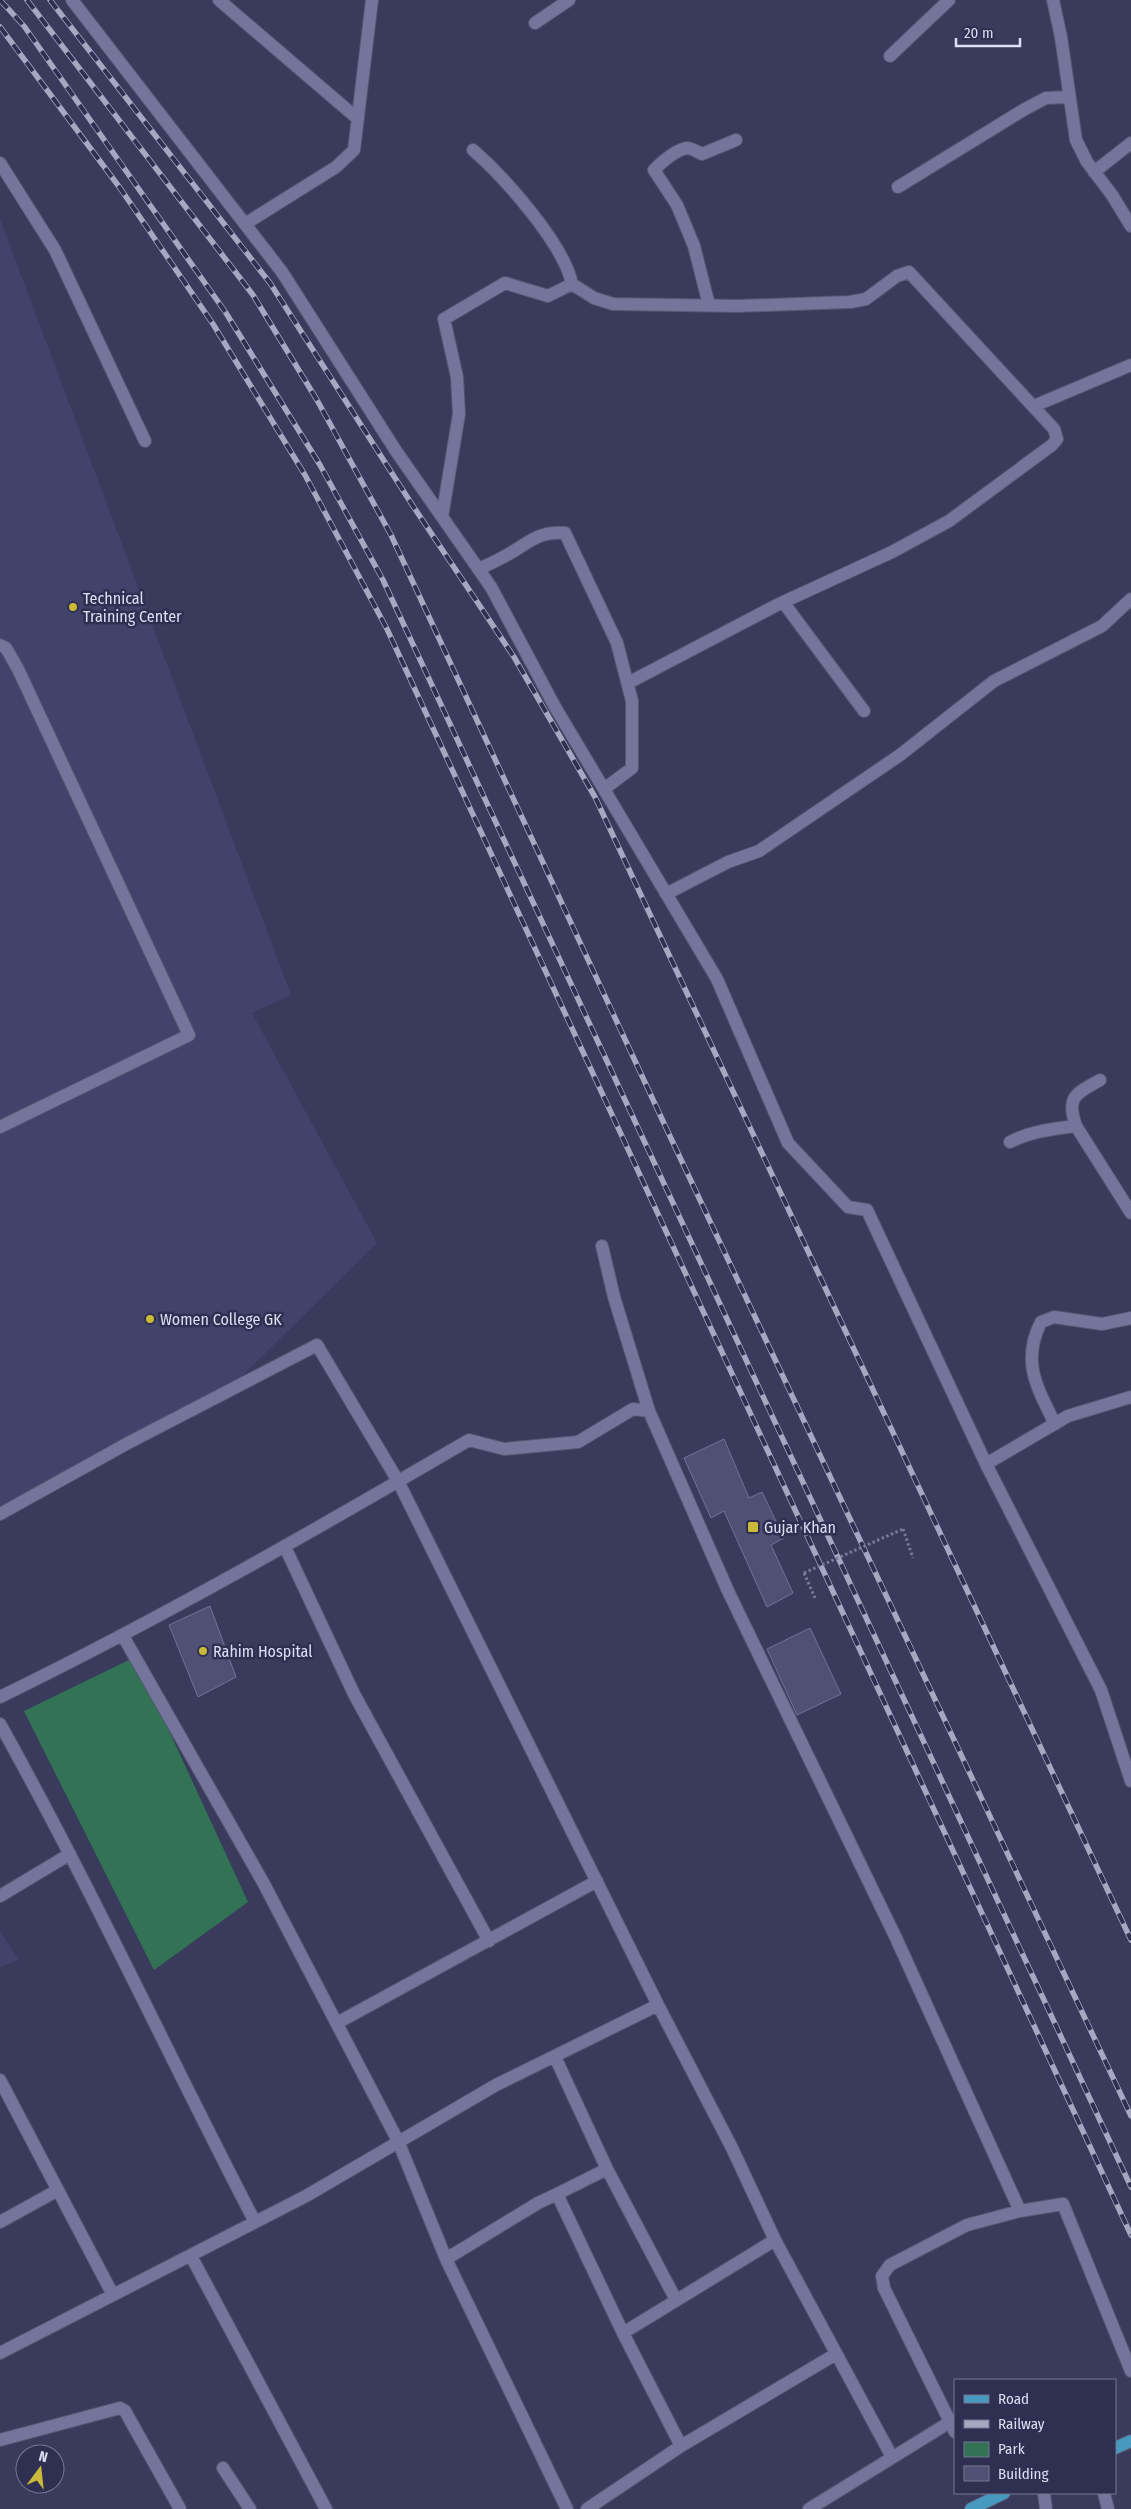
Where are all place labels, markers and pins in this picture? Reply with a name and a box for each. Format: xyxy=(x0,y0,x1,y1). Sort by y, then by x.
place label: Technical Training Center xyxy=(83,589,182,626)
marker: Technical Training Center xyxy=(67,601,79,613)
place label: Women College GK xyxy=(160,1310,282,1329)
marker: Women College GK xyxy=(144,1313,156,1325)
place label: Gujar Khan xyxy=(764,1518,836,1537)
marker: Gujar Khan xyxy=(746,1520,760,1534)
place label: Rahim Hospital xyxy=(213,1642,312,1661)
marker: Rahim Hospital xyxy=(197,1645,209,1657)

